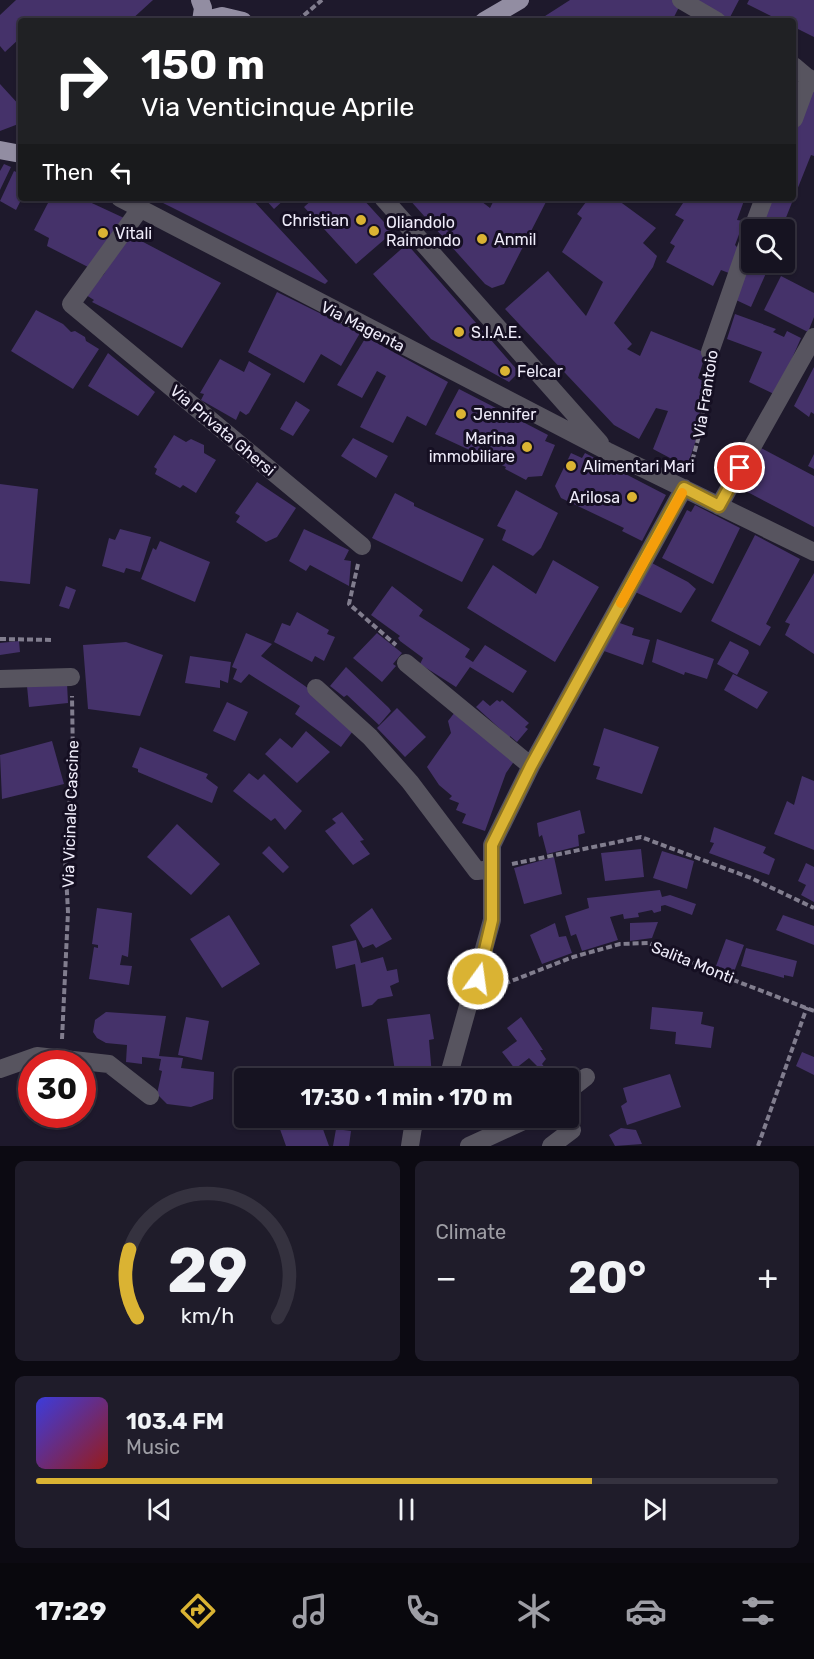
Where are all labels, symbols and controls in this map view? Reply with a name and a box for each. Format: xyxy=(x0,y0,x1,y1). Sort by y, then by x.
text: 150 m xyxy=(141,40,265,90)
icon: right xyxy=(42,42,120,120)
text: Via Venticinque Aprile xyxy=(141,91,414,123)
icon: left xyxy=(105,156,138,189)
text: Then xyxy=(42,159,93,186)
place label: Christian xyxy=(282,211,349,230)
marker: Christian xyxy=(354,213,368,227)
place label: Oliandolo Raimondo xyxy=(386,213,461,250)
map controls xyxy=(741,219,795,273)
button: search xyxy=(741,219,795,273)
place label: Vitali xyxy=(115,224,152,243)
marker: Oliandolo Raimondo xyxy=(367,224,381,238)
marker: Vitali xyxy=(96,226,110,240)
place label: Anmil xyxy=(494,230,536,249)
marker: Anmil xyxy=(475,232,489,246)
street label: Via Magenta xyxy=(318,297,408,356)
place label: S.I.A.E. xyxy=(471,323,522,342)
marker: S.I.A.E. xyxy=(452,325,466,339)
street label: Via Frantoio xyxy=(689,349,722,440)
place label: Felcar xyxy=(517,362,563,381)
marker: Felcar xyxy=(498,364,512,378)
street label: Via Privata Ghersi xyxy=(166,381,279,480)
place label: Jennifer xyxy=(473,405,536,424)
marker: Jennifer xyxy=(454,407,468,421)
place label: Marina immobiliare xyxy=(429,429,515,466)
marker: Marina immobiliare xyxy=(520,440,534,454)
pin xyxy=(714,442,765,493)
icon: arrive xyxy=(723,451,756,484)
place label: Alimentari Mari xyxy=(583,457,695,476)
marker: Alimentari Mari xyxy=(564,459,578,473)
place label: Arilosa xyxy=(569,488,620,507)
marker: Arilosa xyxy=(625,490,639,504)
street label: Via Vicinale Cascine xyxy=(58,740,83,888)
street label: Salita Monti xyxy=(649,937,737,988)
position arrow xyxy=(446,947,510,1011)
speed limit sign: 30 xyxy=(18,1050,96,1128)
text: 17:30 · 1 min · 170 m xyxy=(300,1084,513,1111)
text: Climate xyxy=(436,1220,506,1244)
text: 29 xyxy=(167,1234,248,1308)
text: 20° xyxy=(568,1251,646,1304)
text: − xyxy=(436,1258,457,1297)
text: + xyxy=(757,1258,778,1297)
text: km/h xyxy=(180,1303,234,1328)
text: 103.4 FM xyxy=(126,1408,224,1435)
text: Music xyxy=(126,1435,180,1459)
icon: previous xyxy=(143,1493,176,1526)
icon: pause xyxy=(390,1493,423,1526)
icon: next xyxy=(638,1493,671,1526)
icon: directions xyxy=(177,1590,219,1632)
icon: music xyxy=(289,1590,331,1632)
icon: phone xyxy=(401,1590,443,1632)
icon: climate xyxy=(513,1590,555,1632)
icon: car xyxy=(625,1590,667,1632)
icon: filters xyxy=(737,1590,779,1632)
text: 17:29 xyxy=(35,1595,107,1627)

